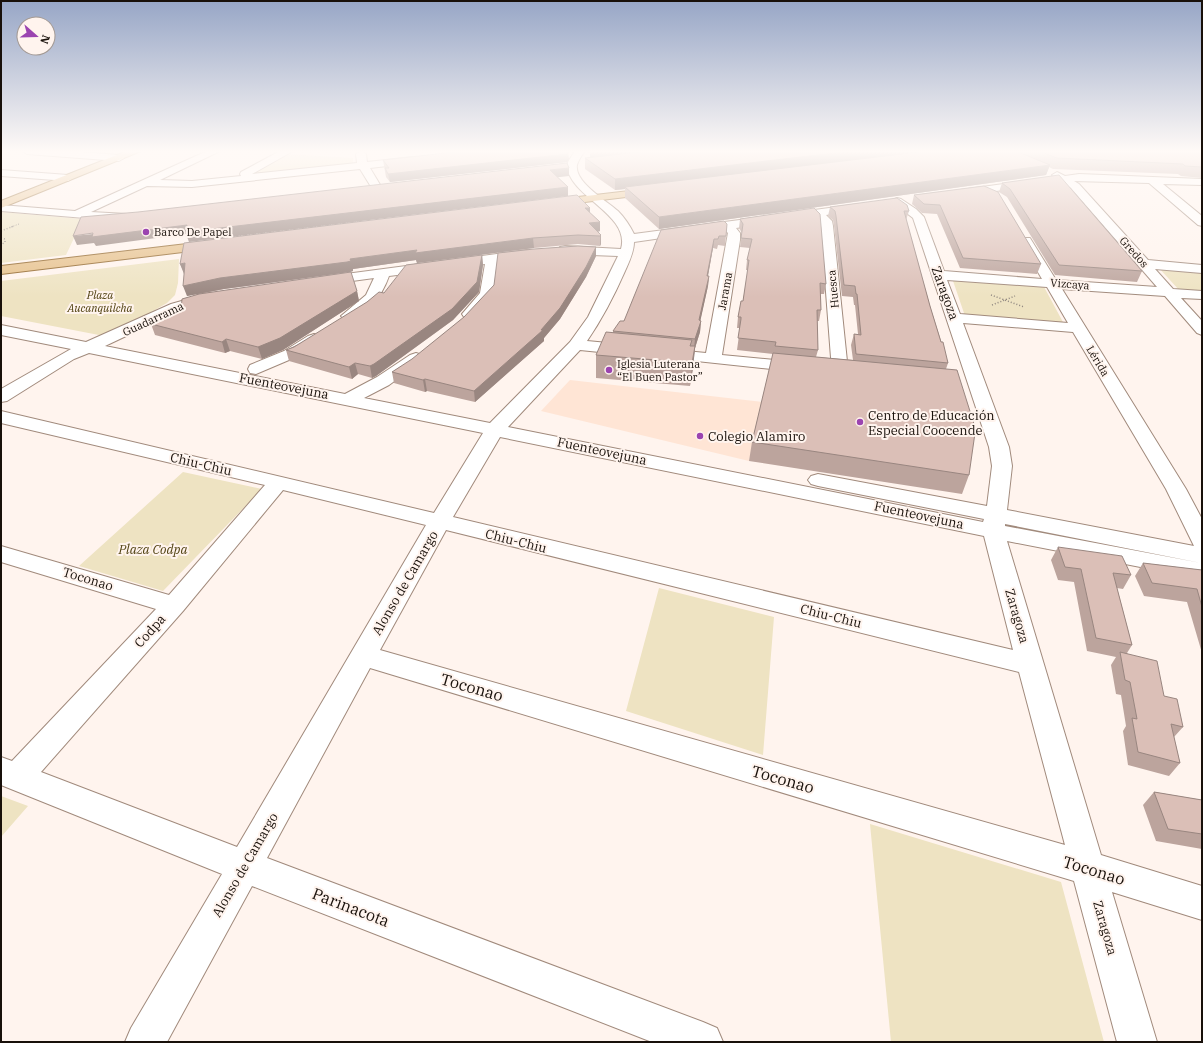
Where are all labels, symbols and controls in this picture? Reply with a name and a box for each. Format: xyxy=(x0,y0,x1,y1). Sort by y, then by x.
north arrow xyxy=(16,16,56,56)
text: N xyxy=(37,33,53,46)
place label: Barco De Papel xyxy=(154,225,232,239)
marker: Barco De Papel xyxy=(141,227,151,237)
street label: Gredos xyxy=(1116,234,1152,270)
street label: Zaragoza xyxy=(927,264,963,322)
street label: Huesca xyxy=(824,269,842,309)
street label: Jarama xyxy=(715,271,735,311)
street label: Vizcaya xyxy=(1050,276,1090,292)
park label: Plaza Aucanquilcha xyxy=(67,288,133,315)
street label: Guadarrama xyxy=(120,299,186,339)
street label: Lérida xyxy=(1083,343,1113,379)
place label: Iglesia Luterana “El Buen Pastor” xyxy=(617,357,703,384)
marker: Iglesia Luterana “El Buen Pastor” xyxy=(604,365,614,375)
street label: Fuenteovejuna xyxy=(238,369,330,403)
place label: Centro de Educación Especial Coocende xyxy=(868,407,995,439)
marker: Centro de Educación Especial Coocende xyxy=(855,417,865,427)
place label: Colegio Alamiro xyxy=(708,428,805,445)
marker: Colegio Alamiro xyxy=(695,431,705,441)
street label: Fuenteovejuna xyxy=(556,433,648,469)
street label: Chiu-Chiu xyxy=(169,449,233,479)
street label: Fuenteovejuna xyxy=(873,497,965,533)
street label: Chiu-Chiu xyxy=(483,525,549,557)
street label: Alonso de Camargo xyxy=(368,528,442,638)
park label: Plaza Codpa xyxy=(118,541,187,558)
street label: Toconao xyxy=(61,563,115,595)
street label: Zaragoza xyxy=(1001,587,1033,645)
street label: Chiu-Chiu xyxy=(798,600,864,632)
street label: Codpa xyxy=(131,611,169,651)
street label: Toconao xyxy=(438,669,506,705)
street label: Toconao xyxy=(749,761,817,797)
street label: Alonso de Camargo xyxy=(208,810,282,920)
street label: Toconao xyxy=(1060,851,1128,889)
street label: Parinacota xyxy=(310,883,393,931)
street label: Zaragoza xyxy=(1089,899,1121,957)

